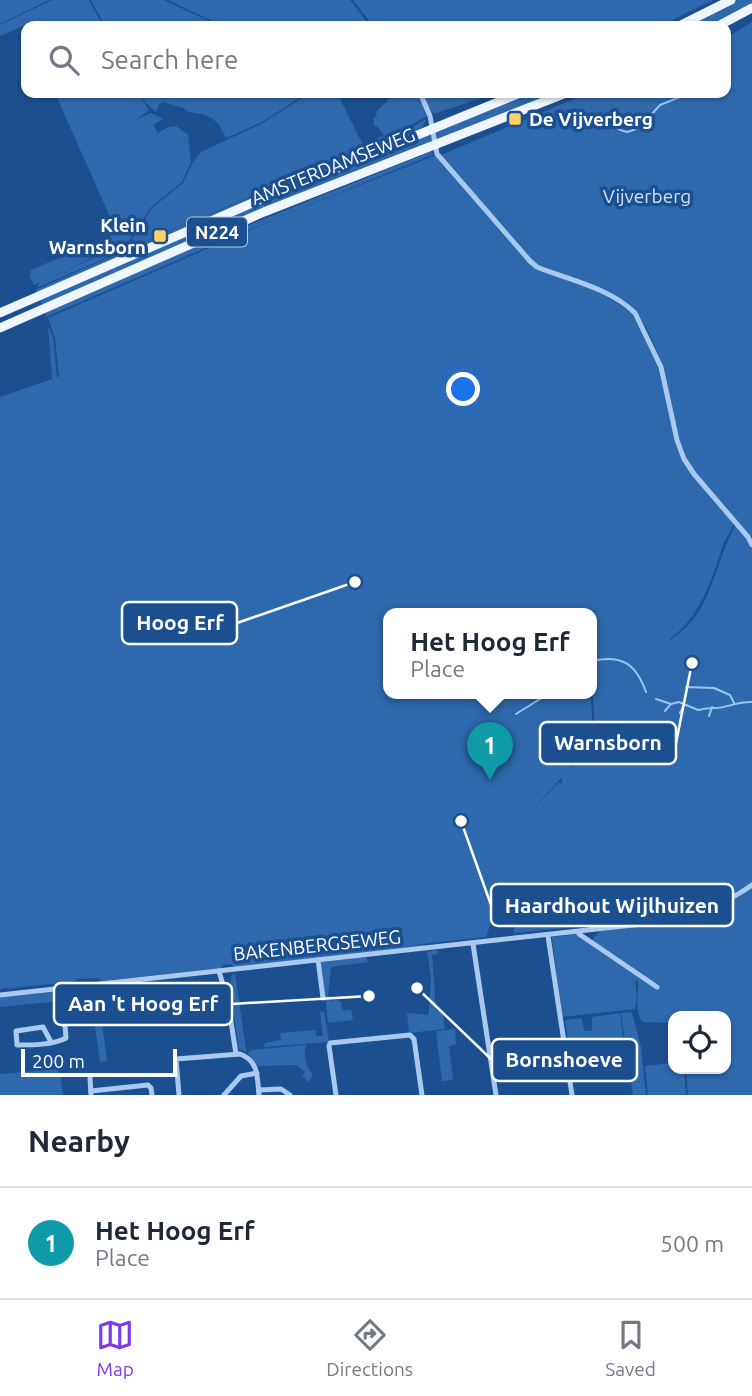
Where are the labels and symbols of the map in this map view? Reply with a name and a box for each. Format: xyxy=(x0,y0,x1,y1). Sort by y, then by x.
place label: De Vijverberg xyxy=(529,108,653,130)
marker: De Vijverberg xyxy=(507,111,523,127)
street label: AMSTERDAMSEWEG xyxy=(248,123,418,209)
park label: Vijverberg xyxy=(603,185,691,207)
place label: Klein Warnsborn xyxy=(49,214,146,258)
road number: N224 xyxy=(187,218,247,246)
marker: Klein Warnsborn xyxy=(152,228,168,244)
your location xyxy=(446,372,480,406)
callout: Hoog Erf xyxy=(122,602,237,644)
text: Hoog Erf xyxy=(136,610,224,634)
pin: 1 xyxy=(467,722,513,780)
callout: Warnsborn xyxy=(540,722,676,764)
text: Warnsborn xyxy=(554,730,662,754)
callout: Haardhout Wijlhuizen xyxy=(491,884,733,926)
text: Haardhout Wijlhuizen xyxy=(505,893,719,917)
street label: BAKENBERGSEWEG xyxy=(232,925,402,965)
callout: Aan 't Hoog Erf xyxy=(54,983,232,1025)
text: Aan 't Hoog Erf xyxy=(68,991,218,1015)
callout: Bornshoeve xyxy=(492,1039,637,1081)
scale bar xyxy=(21,1046,177,1078)
text: Bornshoeve xyxy=(505,1047,623,1071)

